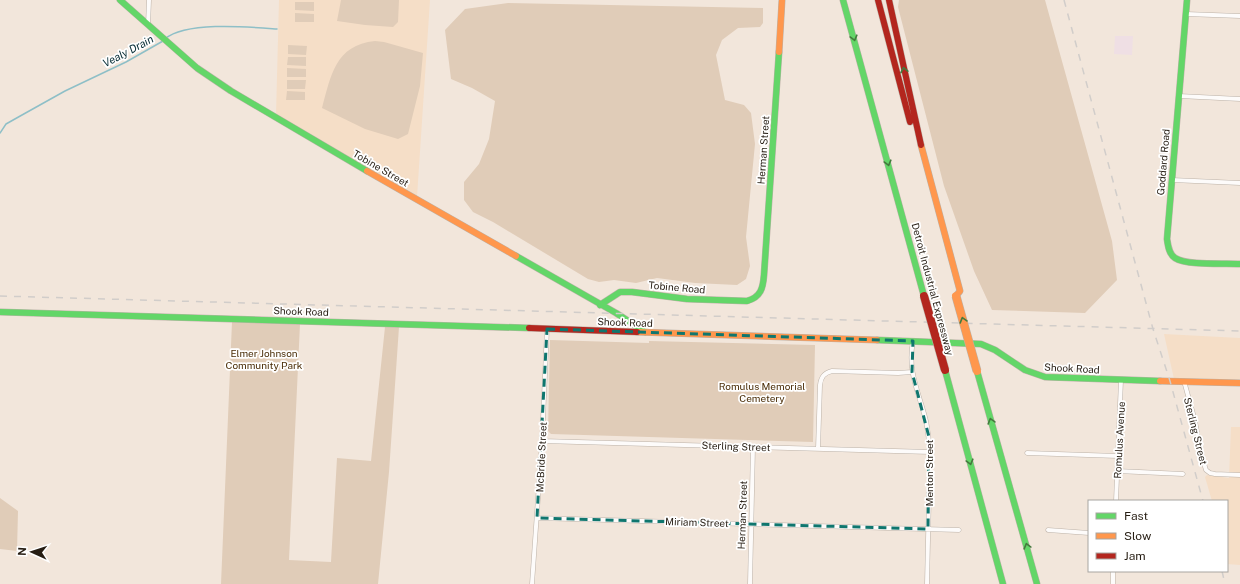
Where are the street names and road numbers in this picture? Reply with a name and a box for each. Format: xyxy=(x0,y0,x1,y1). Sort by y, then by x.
street label: Herman Street xyxy=(755,115,771,185)
street label: Goddard Road xyxy=(1154,128,1172,196)
street label: Tobine Street xyxy=(351,147,411,189)
street label: Detroit Industrial Expressway xyxy=(910,221,957,357)
street label: Tobine Road xyxy=(648,279,706,295)
street label: Shook Road xyxy=(273,304,329,318)
street label: Shook Road xyxy=(597,315,653,329)
street label: Shook Road xyxy=(1044,361,1100,375)
street label: Sterling Street xyxy=(1182,396,1210,466)
street label: Romulus Avenue xyxy=(1111,401,1127,479)
street label: McBride Street xyxy=(533,421,549,492)
street label: Sterling Street xyxy=(701,439,771,453)
street label: Menton Street xyxy=(923,439,935,506)
street label: Herman Street xyxy=(735,480,749,550)
street label: Miriam Street xyxy=(665,515,729,529)

